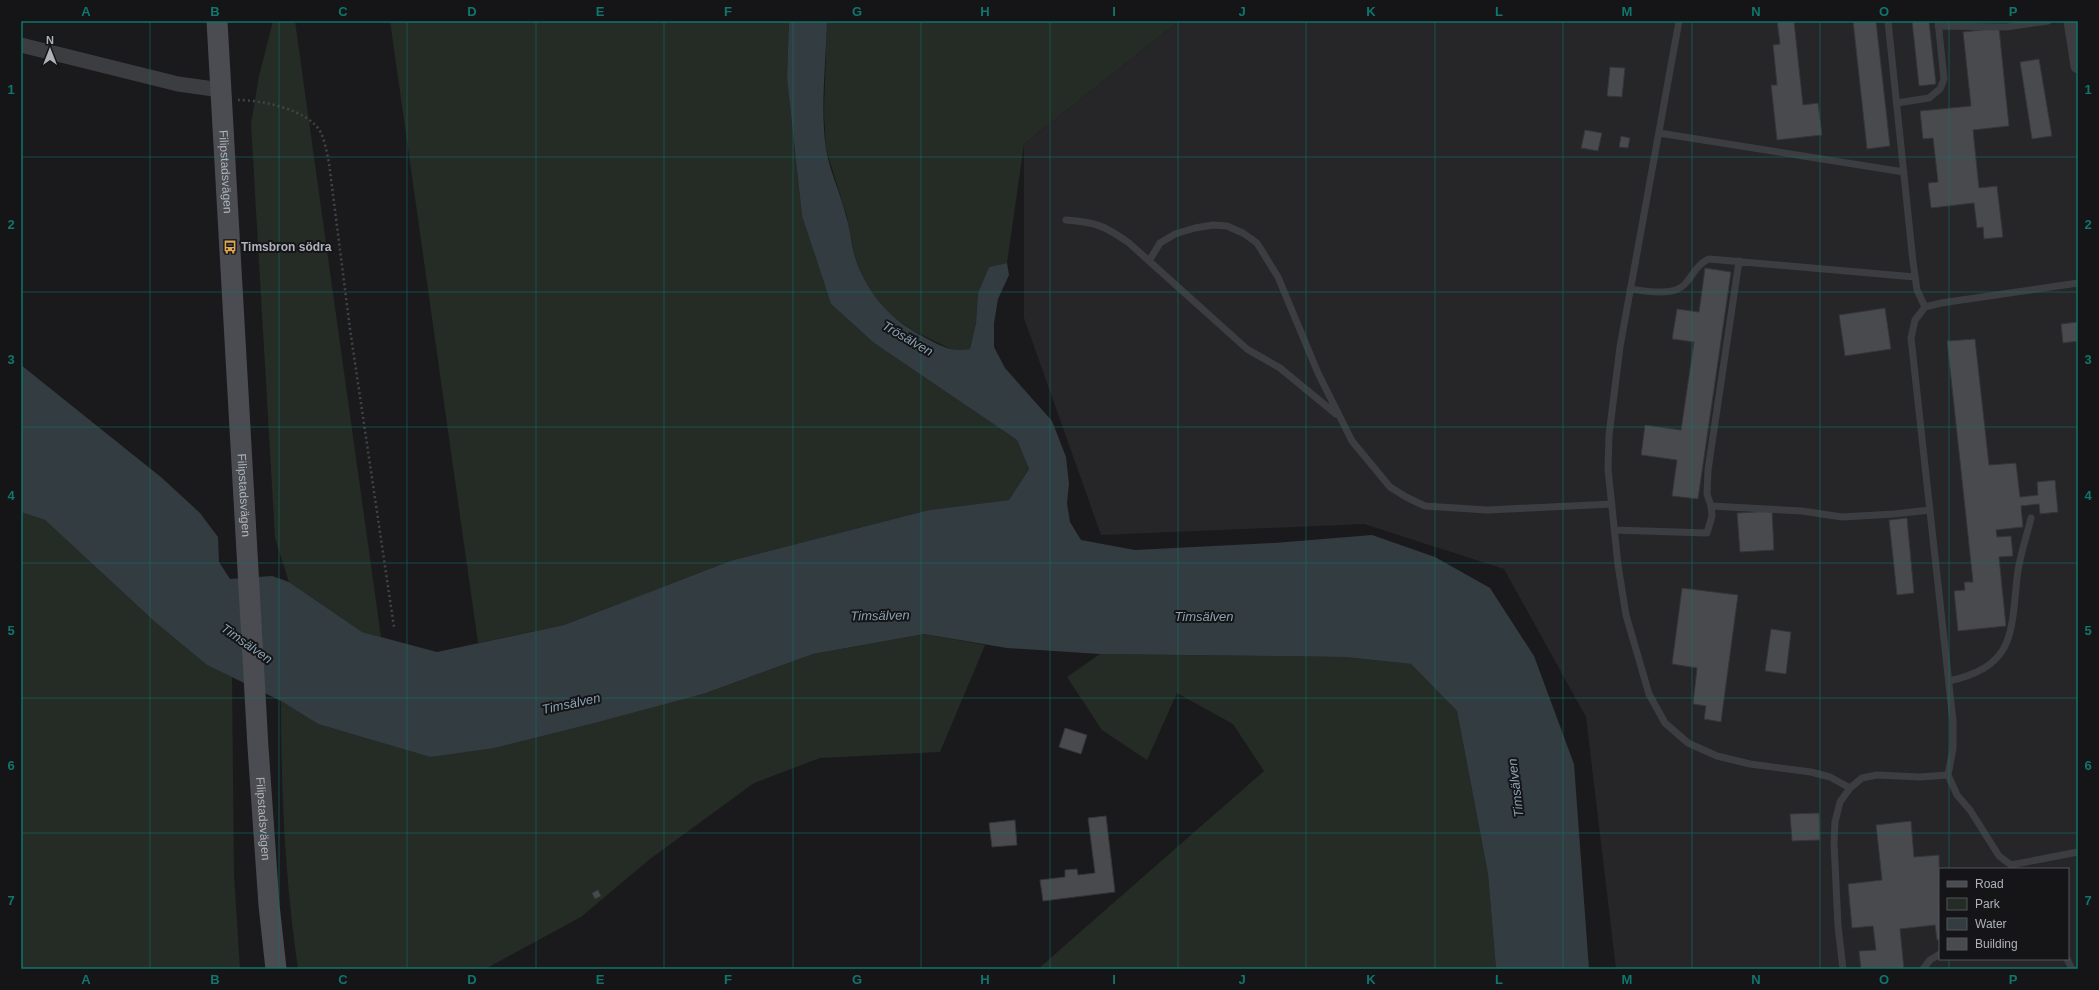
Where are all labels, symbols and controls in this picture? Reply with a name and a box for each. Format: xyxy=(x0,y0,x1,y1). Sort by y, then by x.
text: A xyxy=(81,4,91,19)
text: B xyxy=(210,4,220,19)
text: C xyxy=(338,4,348,19)
text: D xyxy=(467,4,477,19)
text: E xyxy=(596,4,605,19)
text: F xyxy=(724,4,732,19)
text: G xyxy=(852,4,862,19)
text: H xyxy=(980,4,990,19)
text: I xyxy=(1112,4,1116,19)
text: J xyxy=(1238,4,1246,19)
text: K xyxy=(1366,4,1376,19)
text: L xyxy=(1495,4,1503,19)
text: M xyxy=(1622,4,1632,19)
text: N xyxy=(1751,4,1761,19)
text: O xyxy=(1879,4,1889,19)
text: P xyxy=(2009,4,2018,19)
north arrow xyxy=(30,30,70,70)
text: N xyxy=(46,34,54,46)
text: 1 xyxy=(7,82,15,97)
text: 1 xyxy=(2084,82,2092,97)
street label: Filipstadsvägen xyxy=(216,130,235,214)
text: 2 xyxy=(7,217,15,232)
text: 2 xyxy=(2084,217,2092,232)
bus stop icon: Timsbron södra xyxy=(222,239,238,255)
place label: Timsbron södra xyxy=(241,240,332,254)
water label: Trösälven xyxy=(880,318,936,359)
text: 3 xyxy=(7,352,15,367)
text: 3 xyxy=(2084,352,2092,367)
street label: Filipstadsvägen xyxy=(234,453,253,537)
text: 4 xyxy=(7,488,15,503)
text: 4 xyxy=(2084,488,2092,503)
water label: Timsälven xyxy=(850,607,910,624)
water label: Timsälven xyxy=(1174,609,1234,624)
water label: Timsälven xyxy=(218,620,275,667)
text: 5 xyxy=(7,623,15,638)
text: 5 xyxy=(2084,623,2092,638)
water label: Timsälven xyxy=(541,690,602,717)
text: 6 xyxy=(7,758,15,773)
water label: Timsälven xyxy=(1504,758,1527,818)
text: 6 xyxy=(2084,758,2092,773)
street label: Filipstadsvägen xyxy=(253,777,273,861)
legend xyxy=(1939,868,2069,960)
text: Road xyxy=(1975,877,2004,891)
text: 7 xyxy=(7,893,15,908)
text: 7 xyxy=(2084,893,2092,908)
text: Park xyxy=(1975,897,2001,911)
text: Water xyxy=(1975,917,2007,931)
text: Building xyxy=(1975,937,2018,951)
text: A xyxy=(81,972,91,987)
text: B xyxy=(210,972,220,987)
text: C xyxy=(338,972,348,987)
text: D xyxy=(467,972,477,987)
text: E xyxy=(596,972,605,987)
text: F xyxy=(724,972,732,987)
text: G xyxy=(852,972,862,987)
text: H xyxy=(980,972,990,987)
text: I xyxy=(1112,972,1116,987)
text: J xyxy=(1238,972,1246,987)
text: K xyxy=(1366,972,1376,987)
text: L xyxy=(1495,972,1503,987)
text: M xyxy=(1622,972,1632,987)
text: N xyxy=(1751,972,1761,987)
text: O xyxy=(1879,972,1889,987)
text: P xyxy=(2009,972,2018,987)

